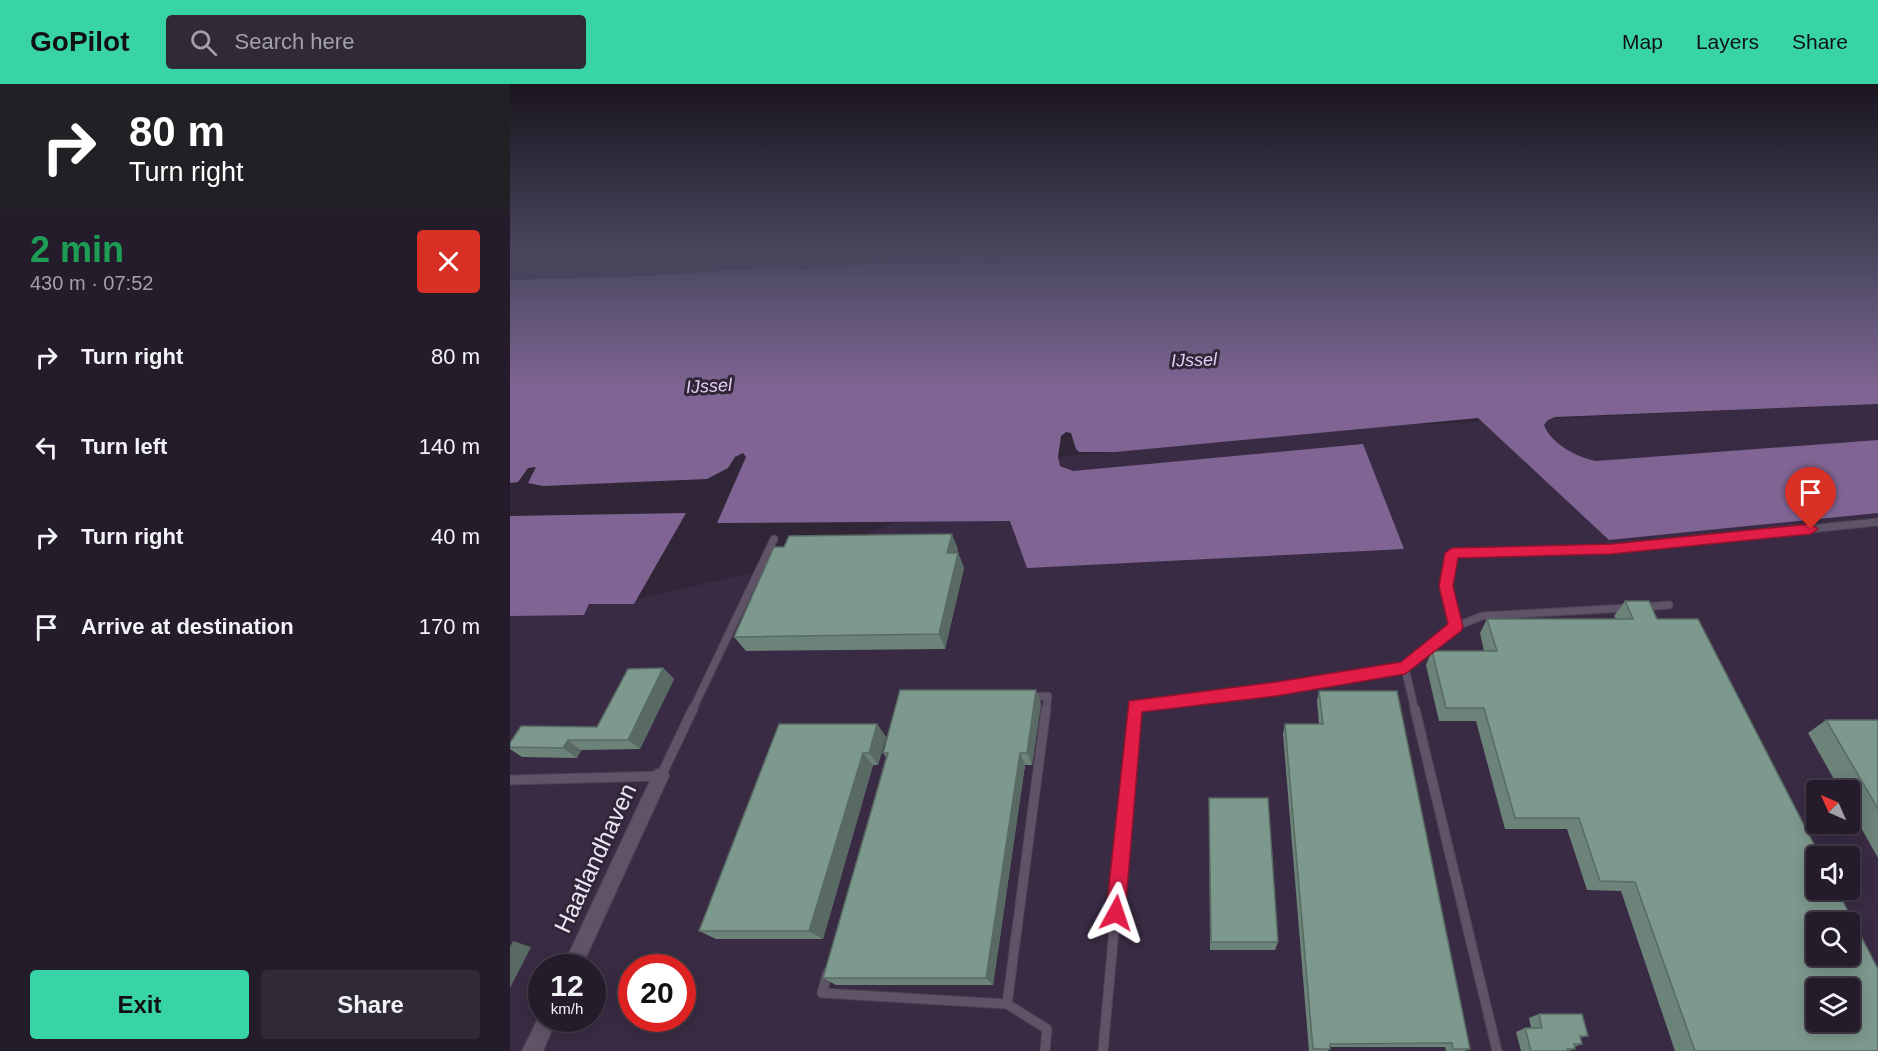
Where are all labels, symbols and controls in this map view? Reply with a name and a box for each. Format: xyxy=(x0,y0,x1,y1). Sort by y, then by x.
search box xyxy=(166,15,586,69)
text: GoPilot xyxy=(30,26,130,57)
icon: search xyxy=(187,26,220,59)
text: Search here xyxy=(235,29,354,54)
text: Map xyxy=(1622,30,1663,53)
text: Layers xyxy=(1696,30,1759,53)
text: Share xyxy=(1792,30,1848,53)
icon: right xyxy=(30,108,108,186)
text: 80 m xyxy=(129,108,225,155)
text: Turn right xyxy=(129,157,244,187)
text: 2 min xyxy=(30,229,124,270)
button: close xyxy=(417,230,480,293)
text: 430 m · 07:52 xyxy=(30,272,153,294)
icon: right xyxy=(30,341,63,374)
text: Turn right xyxy=(81,344,183,369)
text: 80 m xyxy=(431,344,480,369)
water label: IJssel xyxy=(1171,349,1218,371)
water label: IJssel xyxy=(686,375,733,397)
icon: left xyxy=(30,431,63,464)
text: Turn left xyxy=(81,434,167,459)
text: 140 m xyxy=(419,434,480,459)
pin xyxy=(1785,467,1836,529)
icon: arrive xyxy=(1794,476,1827,509)
icon: right xyxy=(30,521,63,554)
text: Turn right xyxy=(81,524,183,549)
text: 40 m xyxy=(431,524,480,549)
icon: arrive xyxy=(30,611,63,644)
text: Arrive at destination xyxy=(81,614,294,639)
text: 170 m xyxy=(419,614,480,639)
street label: Haatlandhaven xyxy=(549,779,641,937)
north arrow xyxy=(1806,780,1860,834)
map controls xyxy=(1806,780,1860,1032)
button: sound xyxy=(1806,846,1860,900)
position arrow xyxy=(1084,881,1148,945)
button: search xyxy=(1806,912,1860,966)
speed limit sign: 20 xyxy=(618,954,696,1032)
text: 12 xyxy=(550,969,584,1002)
button: Exit xyxy=(30,970,249,1039)
button: Share xyxy=(261,970,480,1039)
button: layers xyxy=(1806,978,1860,1032)
text: km/h xyxy=(551,1000,583,1017)

